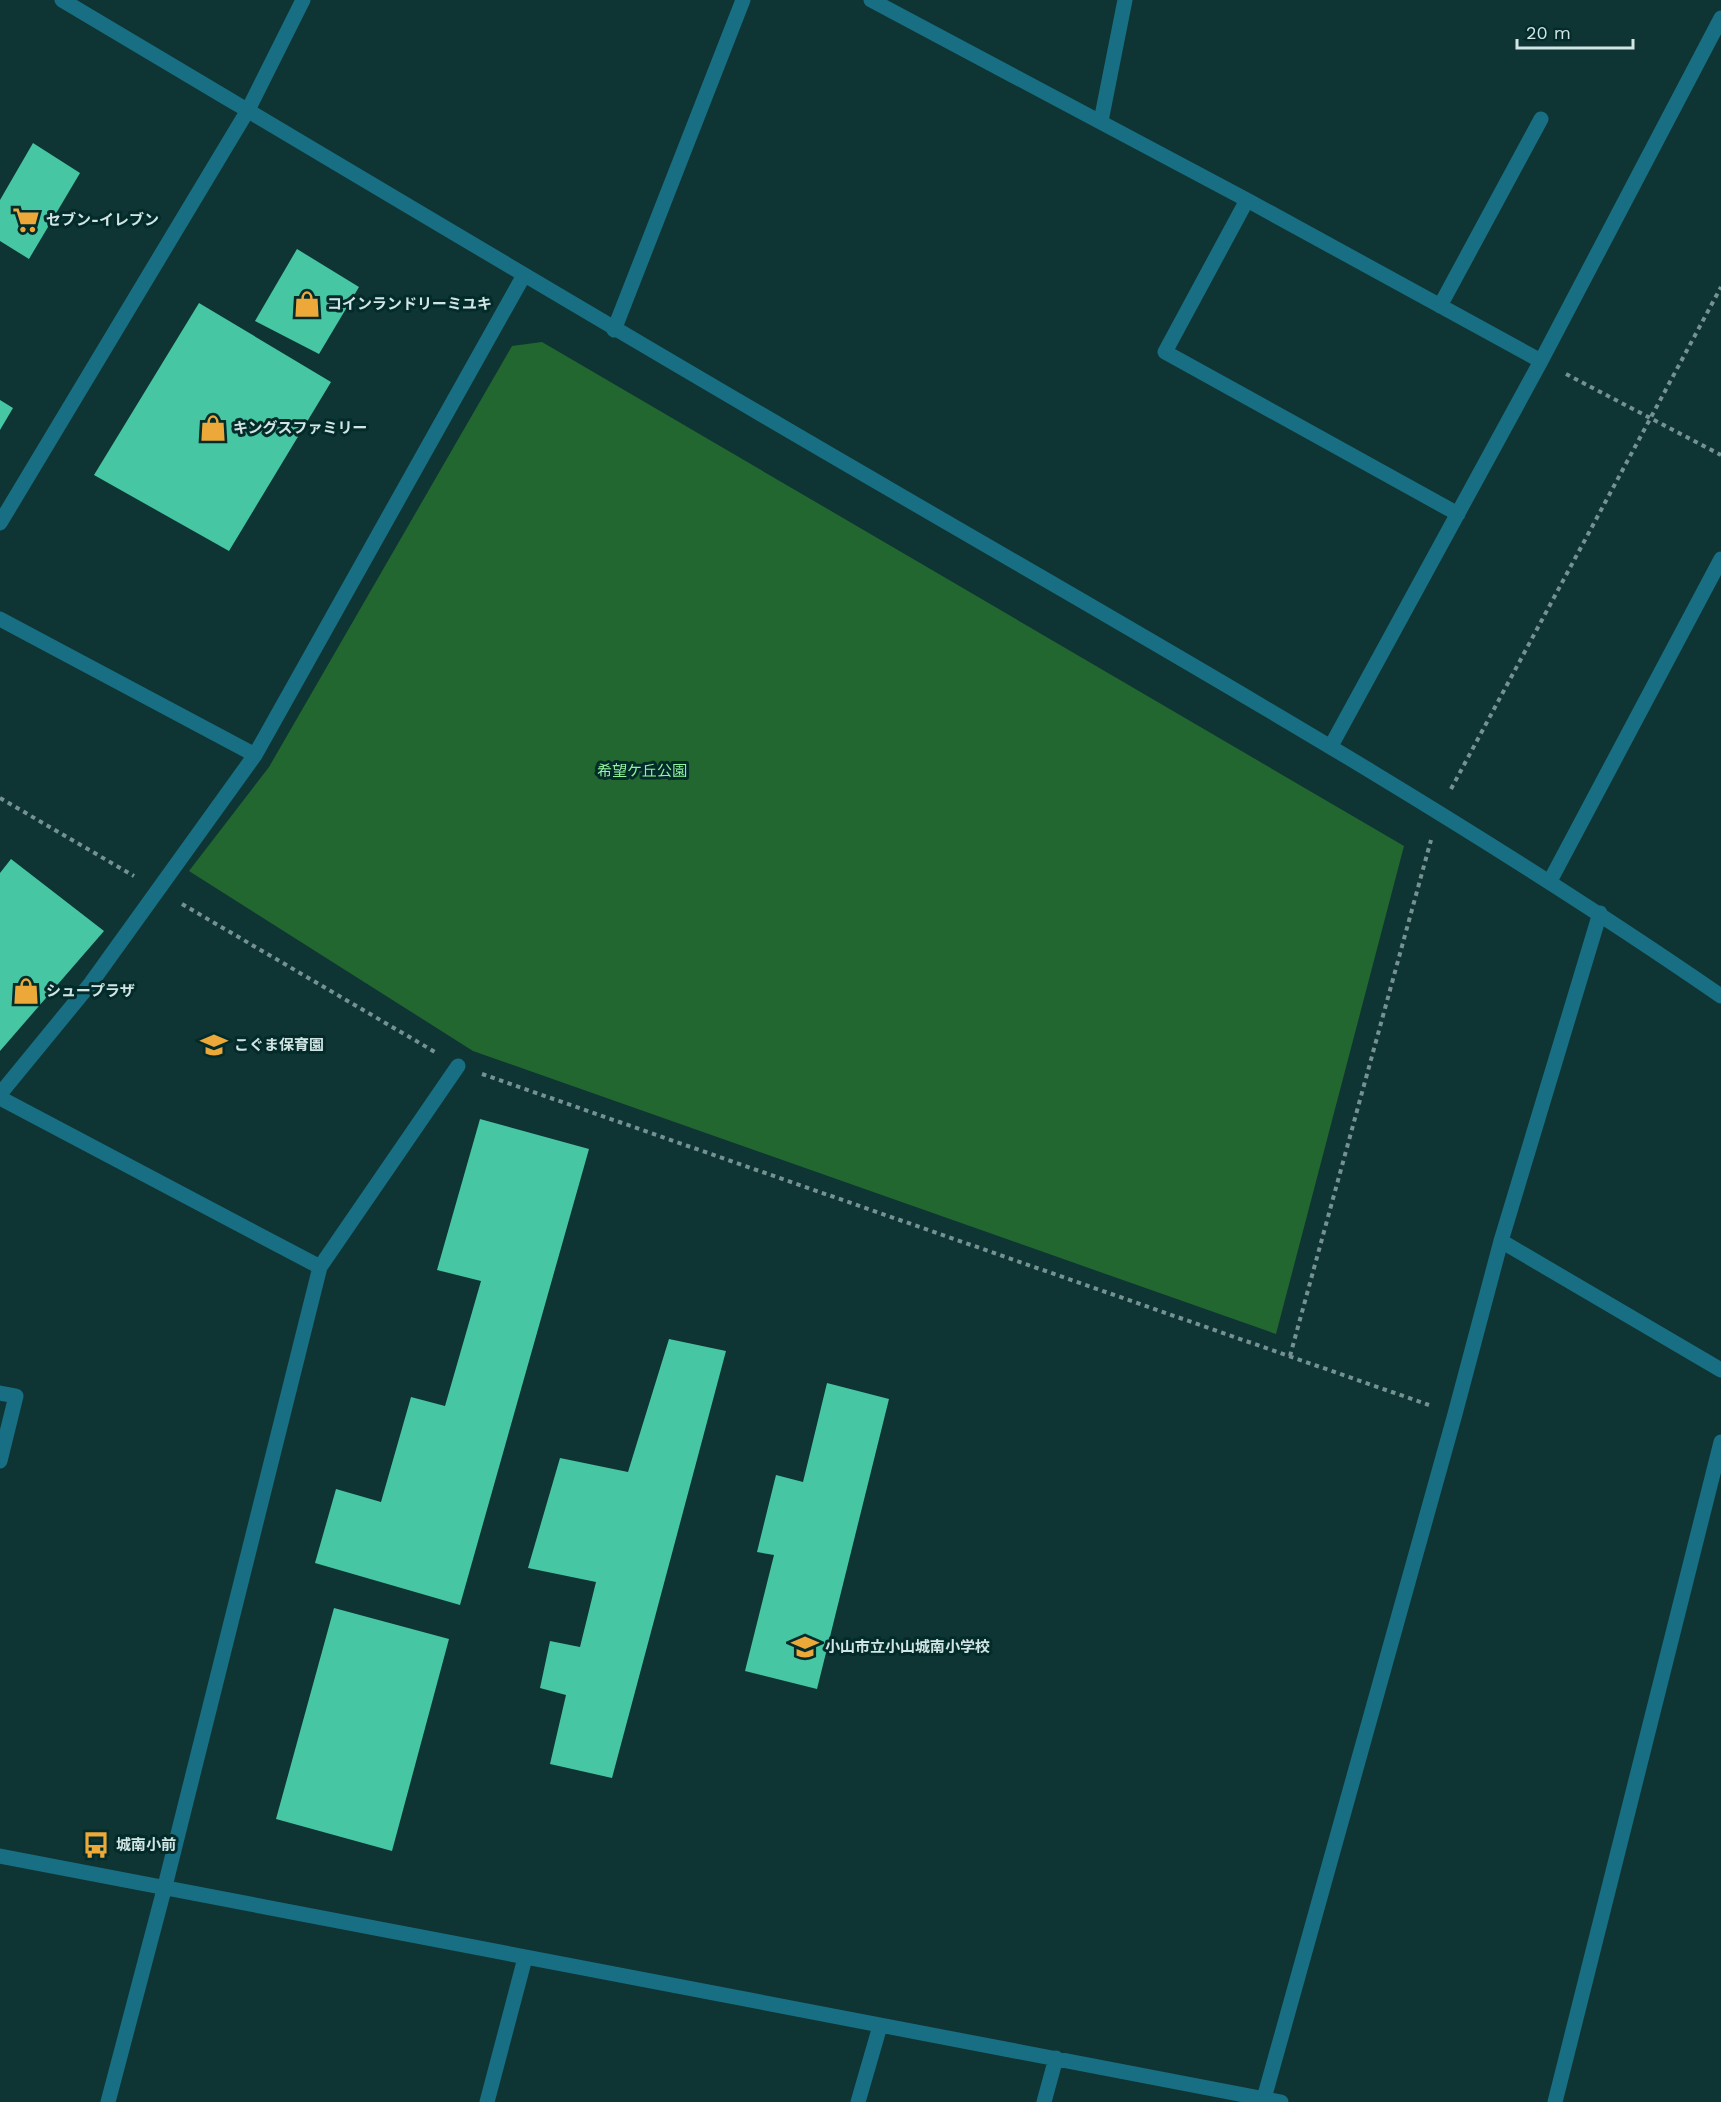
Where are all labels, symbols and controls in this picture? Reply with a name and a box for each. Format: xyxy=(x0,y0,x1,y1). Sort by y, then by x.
scale bar xyxy=(1517,12,1632,50)
text: 20 m xyxy=(1526,22,1571,43)
supermarket icon: セブン-イレブン xyxy=(11,205,41,235)
place label: セブン-イレブン xyxy=(46,211,159,229)
shop icon: コインランドリーミユキ xyxy=(292,289,322,319)
place label: コインランドリーミユキ xyxy=(327,295,492,313)
shop icon: キングスファミリー xyxy=(198,413,228,443)
place label: キングスファミリー xyxy=(233,419,368,437)
park label: 希望ケ丘公園 xyxy=(597,762,687,780)
shop icon: シュープラザ xyxy=(11,976,41,1006)
place label: シュープラザ xyxy=(46,982,135,1000)
school or university icon: こぐま保育園 xyxy=(199,1030,229,1060)
place label: こぐま保育園 xyxy=(234,1036,324,1054)
school or university icon: 小山市立小山城南小学校 xyxy=(790,1632,820,1662)
place label: 小山市立小山城南小学校 xyxy=(825,1638,990,1656)
bus stop icon: 城南小前 xyxy=(81,1830,111,1860)
place label: 城南小前 xyxy=(116,1836,176,1854)

